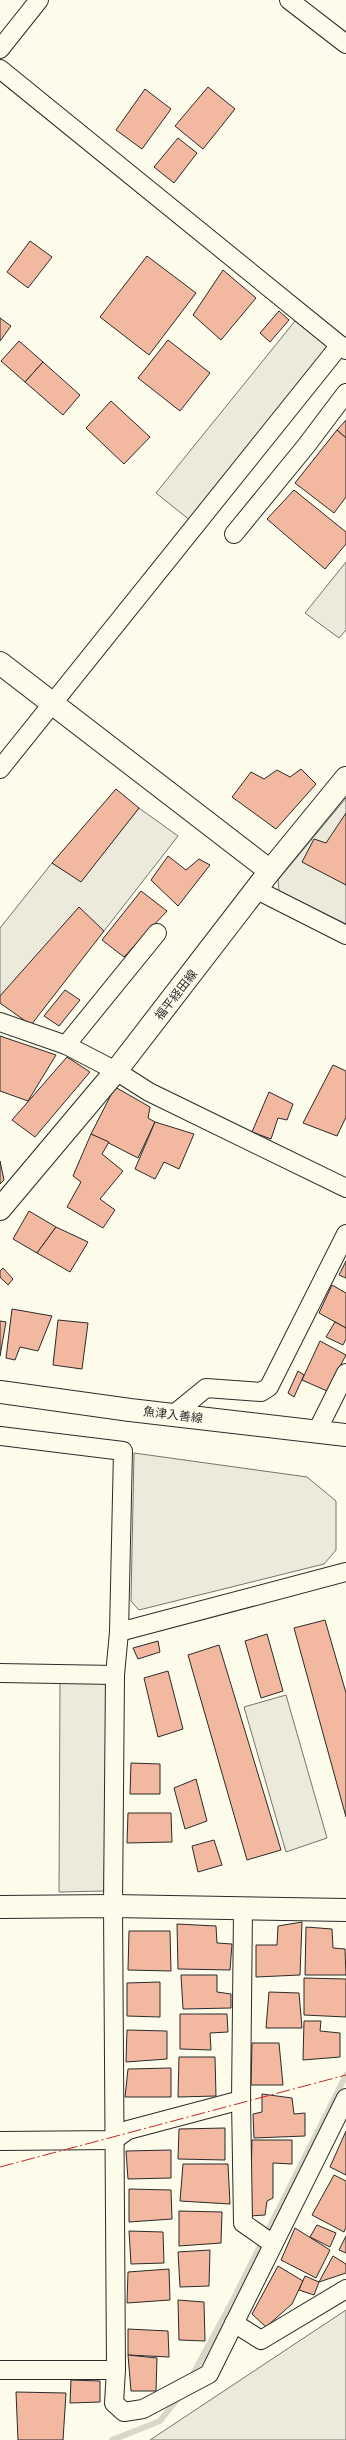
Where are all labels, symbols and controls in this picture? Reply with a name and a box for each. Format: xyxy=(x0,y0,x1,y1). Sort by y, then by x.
street label: 福平経田線 xyxy=(151,966,201,1024)
street label: 魚津入善線 xyxy=(142,1403,204,1427)

